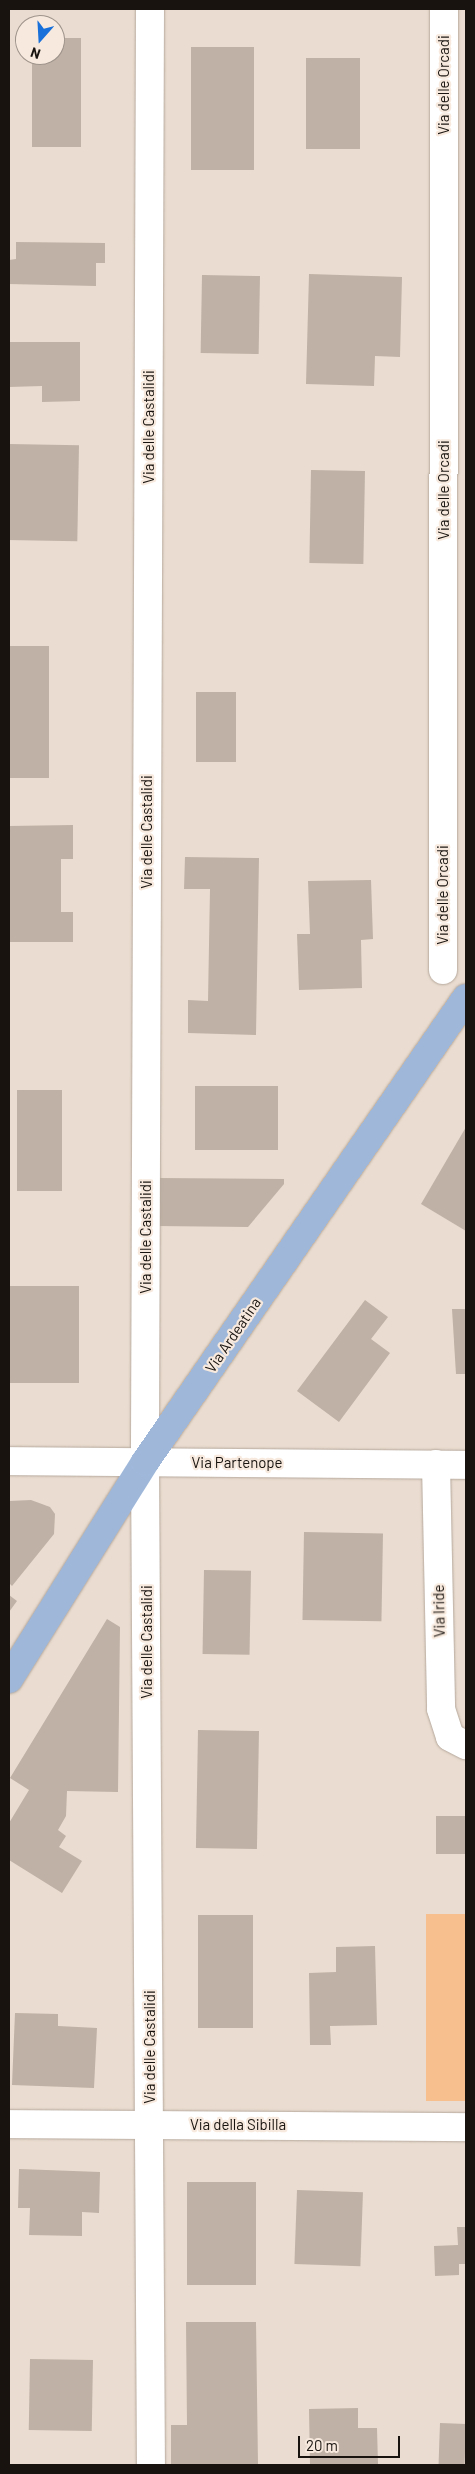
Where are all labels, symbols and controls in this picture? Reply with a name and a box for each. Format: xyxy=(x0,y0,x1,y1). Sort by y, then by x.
north arrow xyxy=(15,15,65,65)
street label: Via delle Orcadi xyxy=(435,35,453,135)
text: N xyxy=(28,44,42,63)
street label: Via delle Castalidi xyxy=(140,370,158,484)
street label: Via delle Orcadi xyxy=(435,440,453,540)
street label: Via delle Castalidi xyxy=(138,775,156,889)
street label: Via delle Orcadi xyxy=(434,845,452,945)
street label: Via delle Castalidi xyxy=(137,1180,155,1294)
street label: Via Ardeatina xyxy=(201,1294,265,1376)
street label: Via Partenope xyxy=(191,1454,283,1472)
street label: Via delle Castalidi xyxy=(138,1585,156,1699)
street label: Via Iride xyxy=(430,1585,448,1637)
street label: Via delle Castalidi xyxy=(141,1990,159,2104)
street label: Via della Sibilla xyxy=(190,2116,286,2134)
scale bar xyxy=(300,2426,402,2458)
text: 20 m xyxy=(306,2436,338,2454)

